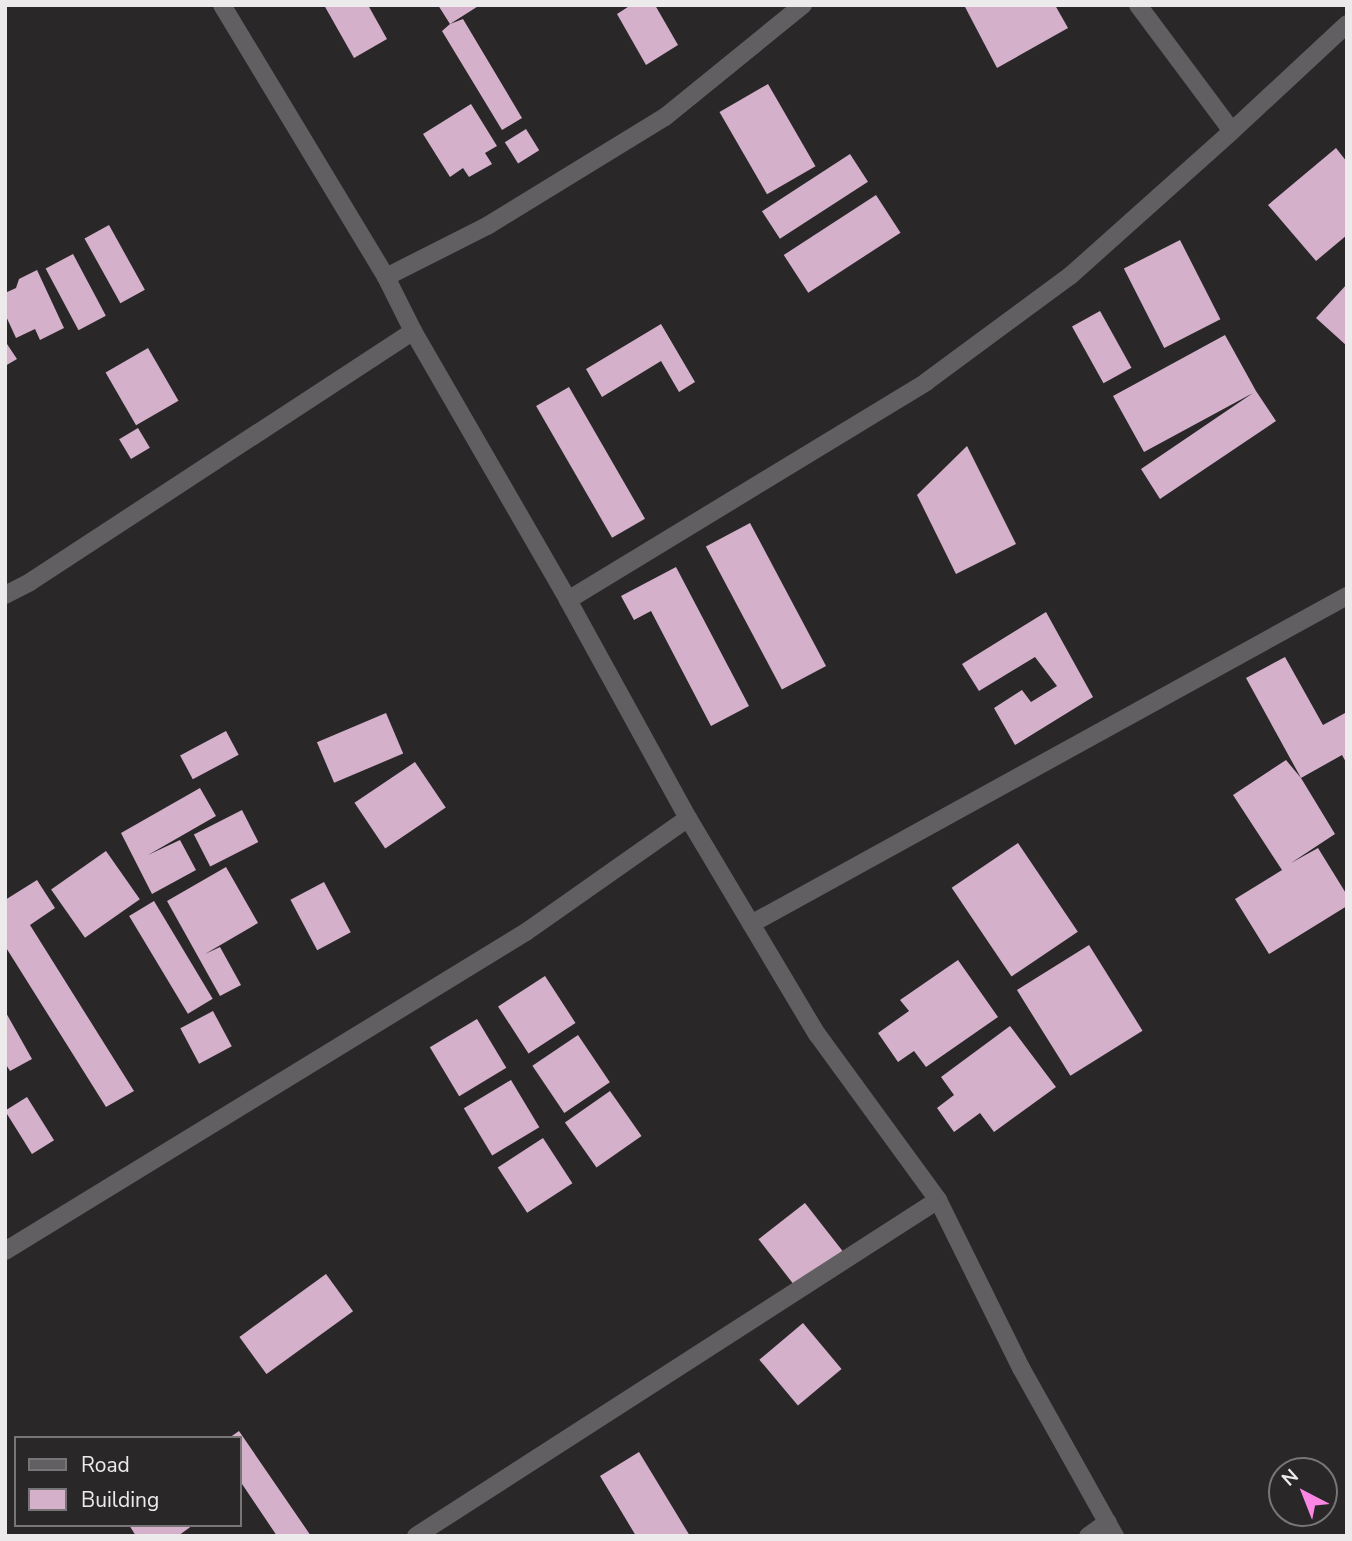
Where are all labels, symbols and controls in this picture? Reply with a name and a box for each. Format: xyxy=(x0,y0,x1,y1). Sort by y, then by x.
legend xyxy=(14,1436,242,1527)
text: Road xyxy=(81,1451,130,1479)
north arrow xyxy=(1268,1457,1338,1527)
text: N xyxy=(1276,1463,1304,1492)
text: Building xyxy=(81,1486,159,1514)

